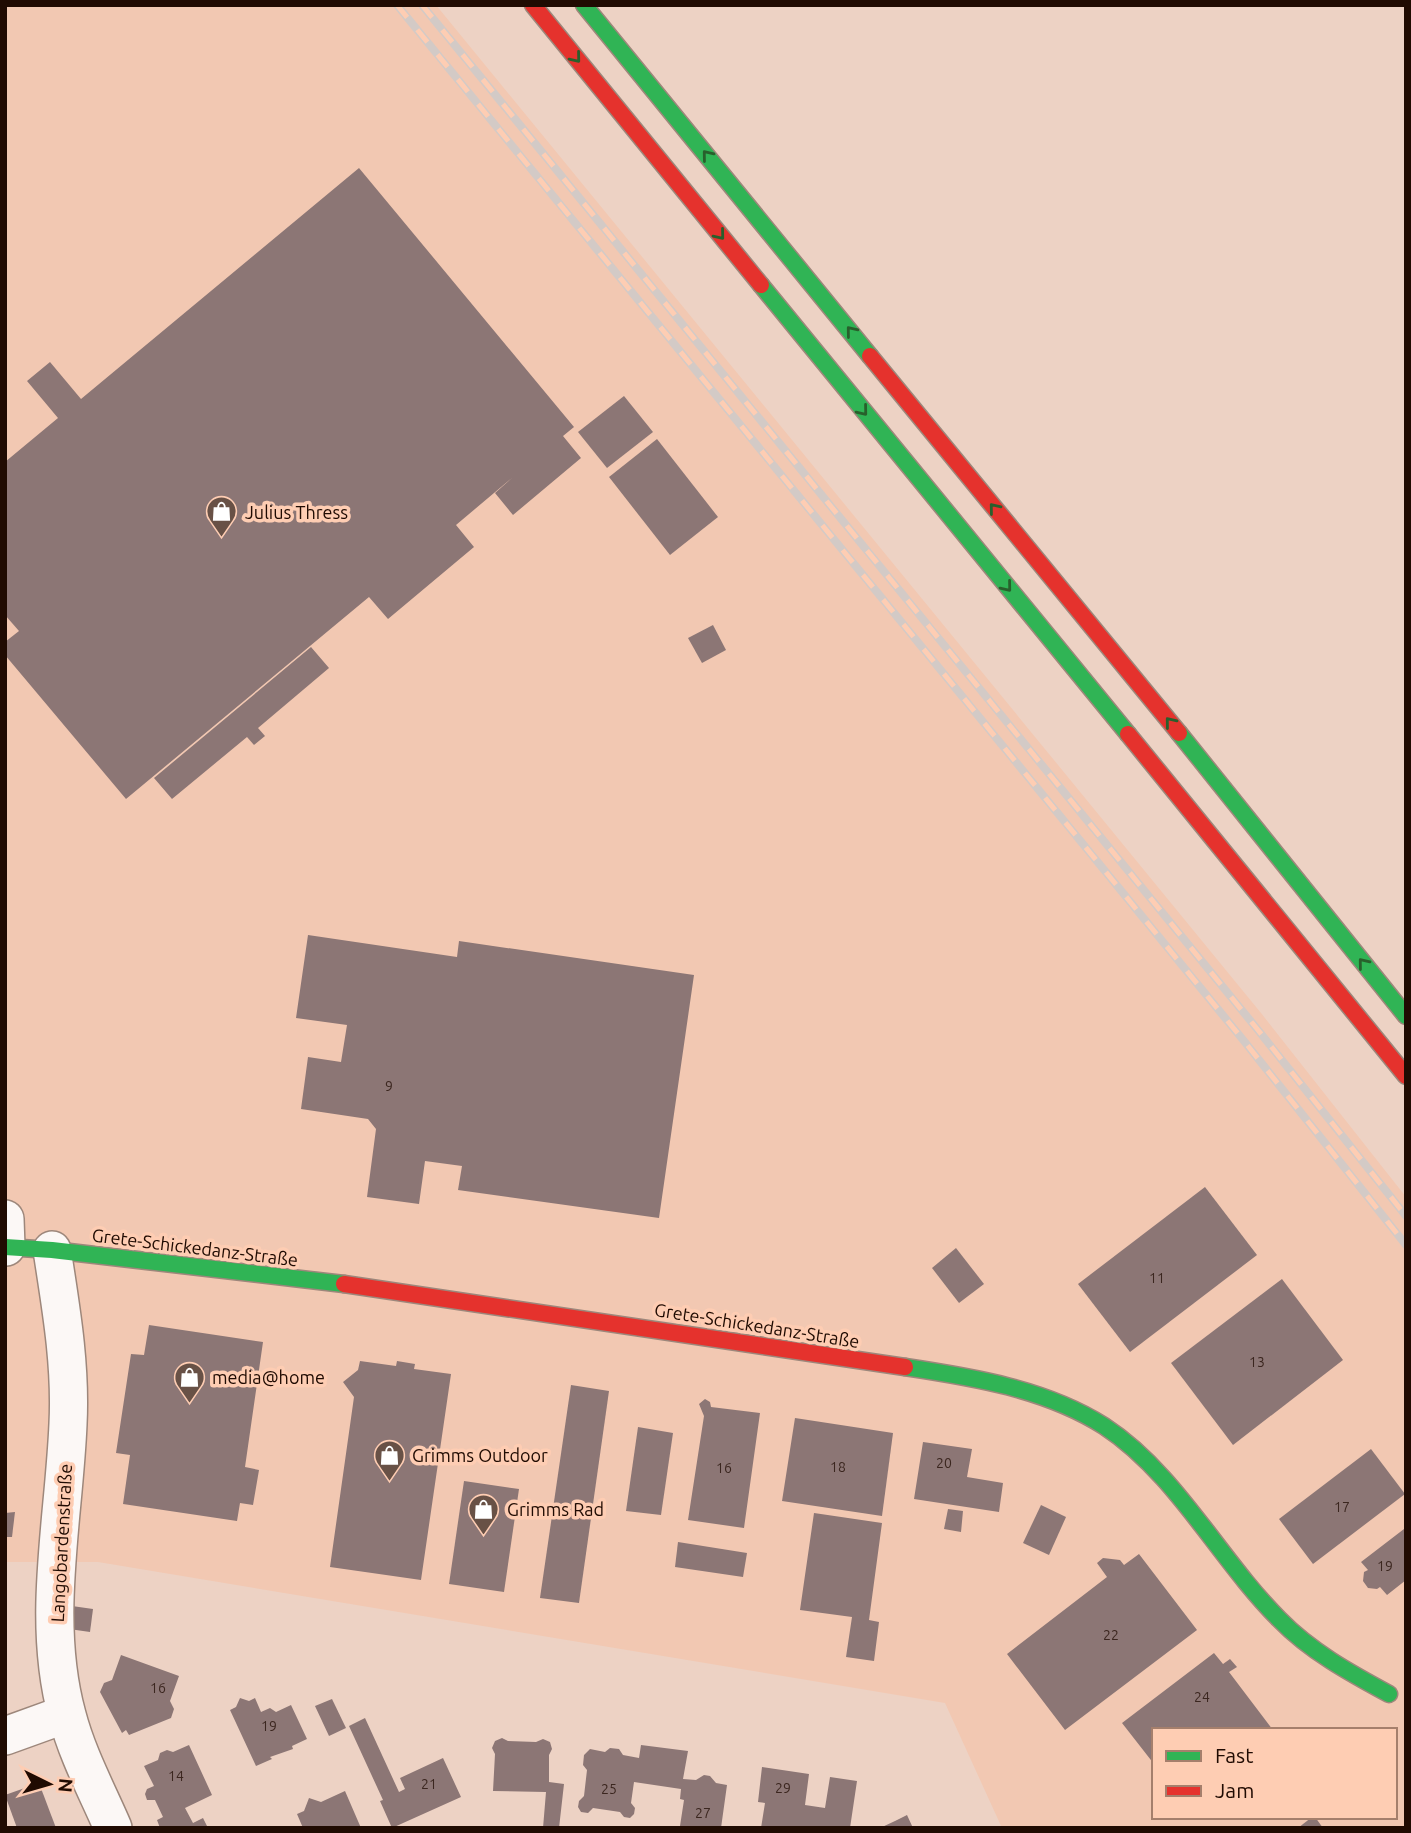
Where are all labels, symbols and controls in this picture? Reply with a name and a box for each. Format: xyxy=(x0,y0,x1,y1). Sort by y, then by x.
one-way arrow xyxy=(568,50,580,63)
one-way arrow xyxy=(703,151,715,164)
one-way arrow xyxy=(711,227,724,239)
one-way arrow xyxy=(847,327,859,340)
one-way arrow xyxy=(855,404,868,416)
shop icon: Julius Thress xyxy=(205,495,239,539)
place label: Julius Thress xyxy=(245,502,348,522)
one-way arrow xyxy=(990,504,1002,517)
one-way arrow xyxy=(999,579,1011,592)
one-way arrow xyxy=(1165,718,1178,730)
one-way arrow xyxy=(1359,959,1371,972)
house number: 9 xyxy=(385,1078,393,1094)
street label: Grete-Schickedanz-Straße xyxy=(91,1224,299,1270)
house number: 11 xyxy=(1149,1270,1165,1286)
street label: Grete-Schickedanz-Straße xyxy=(653,1299,861,1351)
house number: 13 xyxy=(1249,1354,1265,1370)
shop icon: media@home xyxy=(172,1360,206,1404)
place label: media@home xyxy=(212,1367,325,1387)
shop icon: Grimms Outdoor xyxy=(372,1438,406,1482)
place label: Grimms Outdoor xyxy=(412,1445,548,1465)
house number: 20 xyxy=(936,1455,952,1471)
house number: 18 xyxy=(830,1459,846,1475)
house number: 16 xyxy=(716,1460,732,1476)
street label: Langobardenstraße xyxy=(47,1463,75,1623)
shop icon: Grimms Rad xyxy=(467,1492,501,1536)
place label: Grimms Rad xyxy=(507,1499,604,1519)
house number: 17 xyxy=(1334,1499,1350,1515)
house number: 19 xyxy=(1377,1558,1393,1574)
house number: 22 xyxy=(1103,1627,1119,1643)
house number: 16 xyxy=(150,1680,166,1696)
house number: 24 xyxy=(1194,1689,1210,1705)
house number: 19 xyxy=(261,1718,277,1734)
legend xyxy=(1152,1728,1397,1819)
text: Fast xyxy=(1215,1743,1253,1767)
north arrow xyxy=(14,1749,84,1819)
house number: 14 xyxy=(168,1768,184,1784)
house number: 21 xyxy=(421,1776,437,1792)
text: N xyxy=(54,1777,78,1794)
text: Jam xyxy=(1215,1778,1254,1802)
house number: 29 xyxy=(775,1780,791,1796)
house number: 25 xyxy=(601,1781,617,1797)
house number: 27 xyxy=(695,1805,711,1821)

